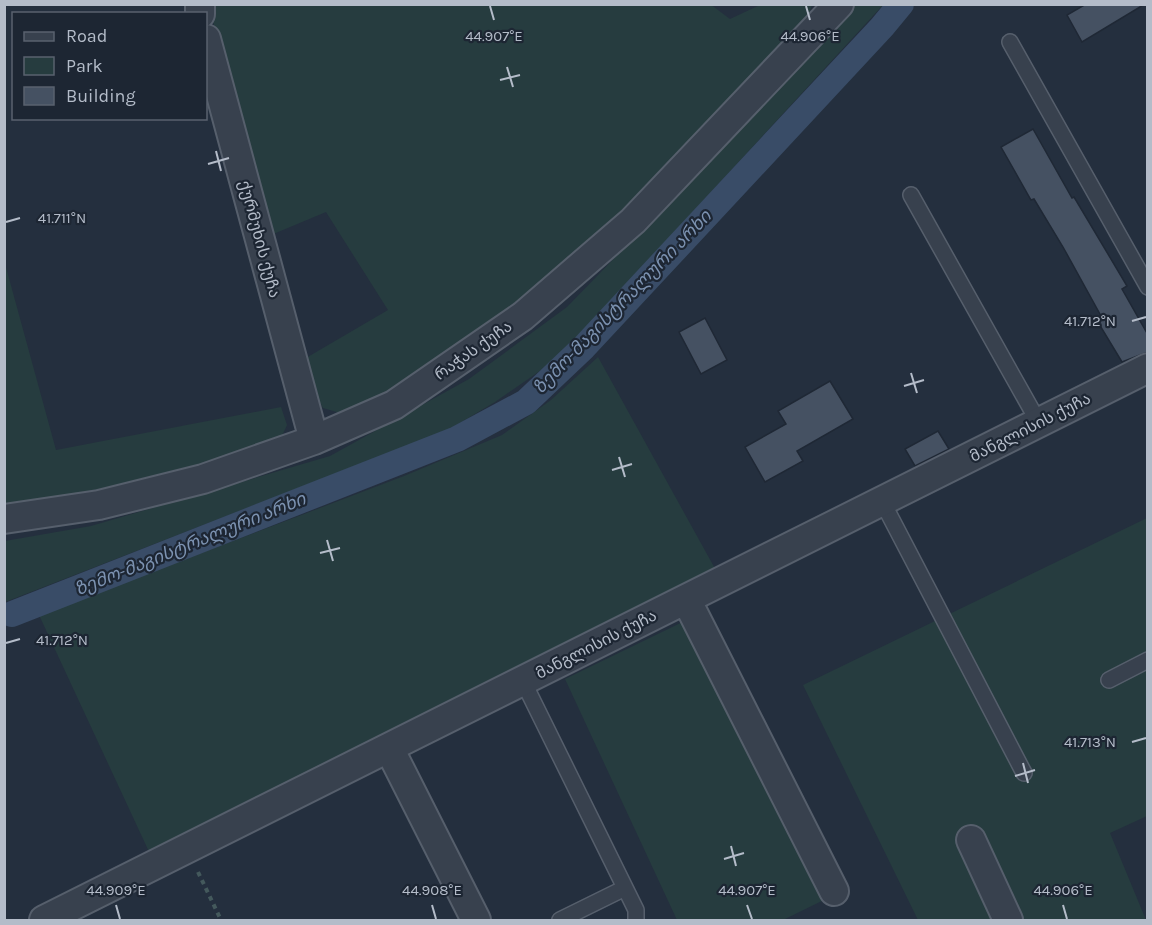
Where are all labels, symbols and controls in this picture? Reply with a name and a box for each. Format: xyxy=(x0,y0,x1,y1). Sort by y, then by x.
legend xyxy=(12,12,207,120)
text: Road xyxy=(66,25,107,47)
text: 44.907°E xyxy=(465,27,523,45)
text: 44.906°E xyxy=(780,27,840,45)
text: Park xyxy=(66,55,103,77)
text: Building xyxy=(66,85,136,107)
street label: ქურმუხის ქუჩა xyxy=(235,178,285,300)
water label: ზემო-მაგისტრალური არხი xyxy=(528,205,716,399)
text: 41.711°N xyxy=(38,209,86,227)
text: 41.712°N xyxy=(1064,312,1116,330)
street label: რაჭას ქუჩა xyxy=(431,316,515,384)
street label: მანგლისის ქუჩა xyxy=(966,388,1094,467)
water label: ზემო-მაგისტრალური არხი xyxy=(71,487,309,600)
street label: მანგლისის ქუჩა xyxy=(532,605,660,684)
text: 41.712°N xyxy=(36,631,88,649)
text: 41.713°N xyxy=(1064,733,1116,751)
text: 44.909°E xyxy=(86,881,146,899)
text: 44.908°E xyxy=(402,881,462,899)
text: 44.907°E xyxy=(718,881,776,899)
text: 44.906°E xyxy=(1033,881,1093,899)

